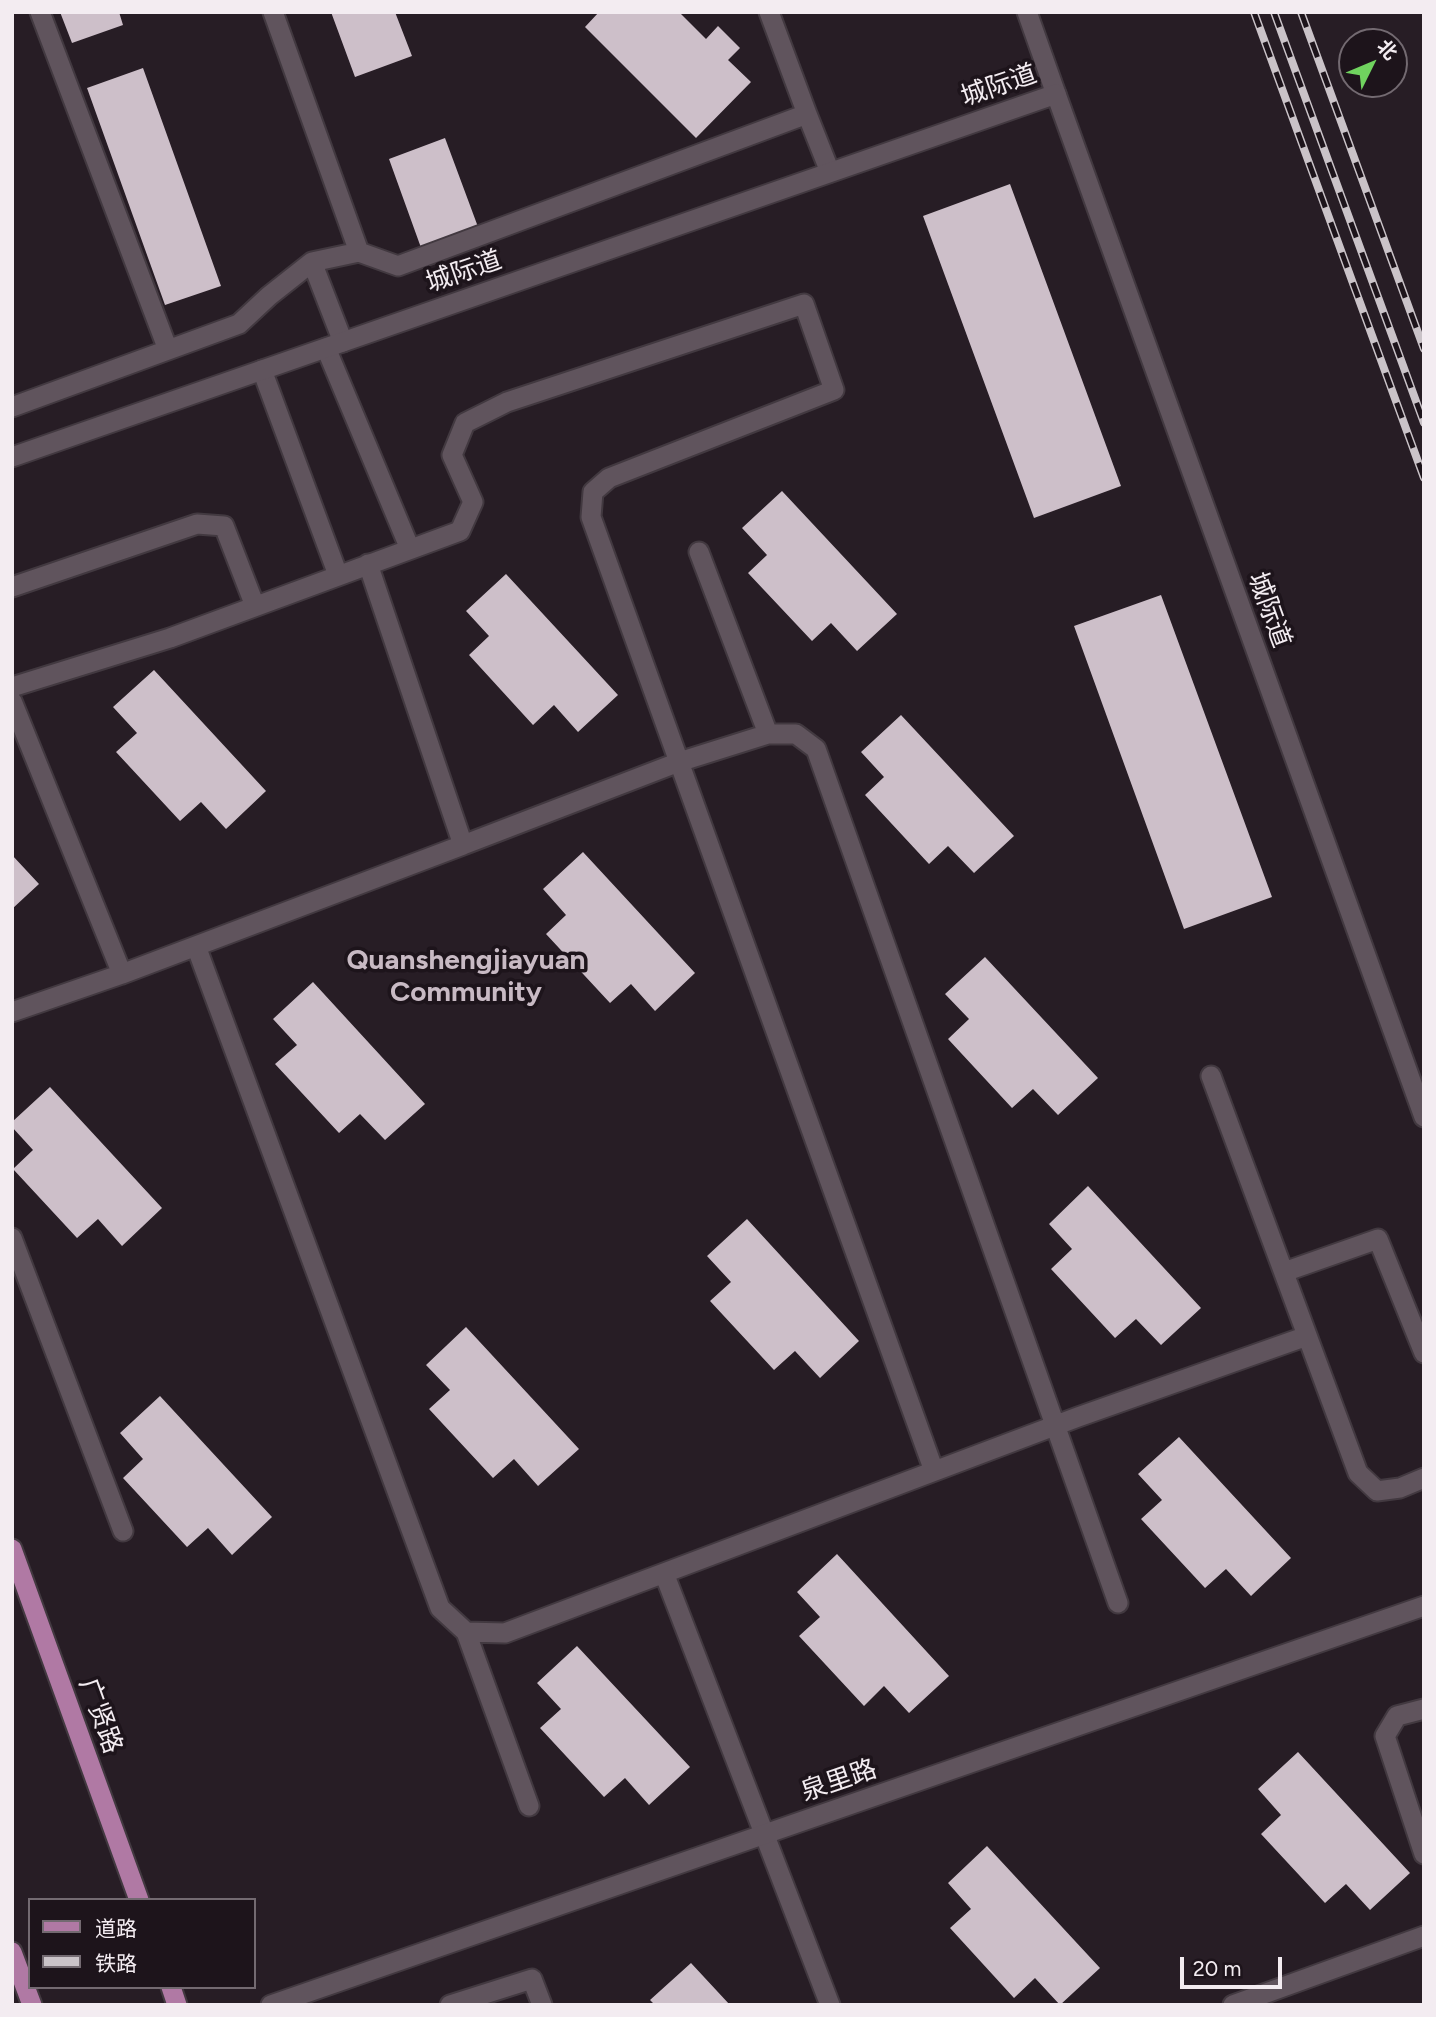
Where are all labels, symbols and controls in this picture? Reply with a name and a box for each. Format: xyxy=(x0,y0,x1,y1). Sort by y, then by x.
north arrow xyxy=(1338,28,1408,98)
text: 北 xyxy=(1372,35,1402,64)
street label: 城际道 xyxy=(957,59,1041,113)
street label: 城际道 xyxy=(422,245,506,299)
street label: 城际道 xyxy=(1241,568,1297,652)
district label: Quanshengjiayuan Community xyxy=(347,944,585,1010)
street label: 广贤路 xyxy=(72,1674,128,1758)
street label: 泉里路 xyxy=(797,1754,881,1808)
legend xyxy=(28,1898,256,1989)
text: 道路 xyxy=(95,1916,137,1941)
scale bar xyxy=(1184,1944,1286,1988)
text: 铁路 xyxy=(95,1951,137,1976)
text: 20 m xyxy=(1193,1956,1241,1981)

